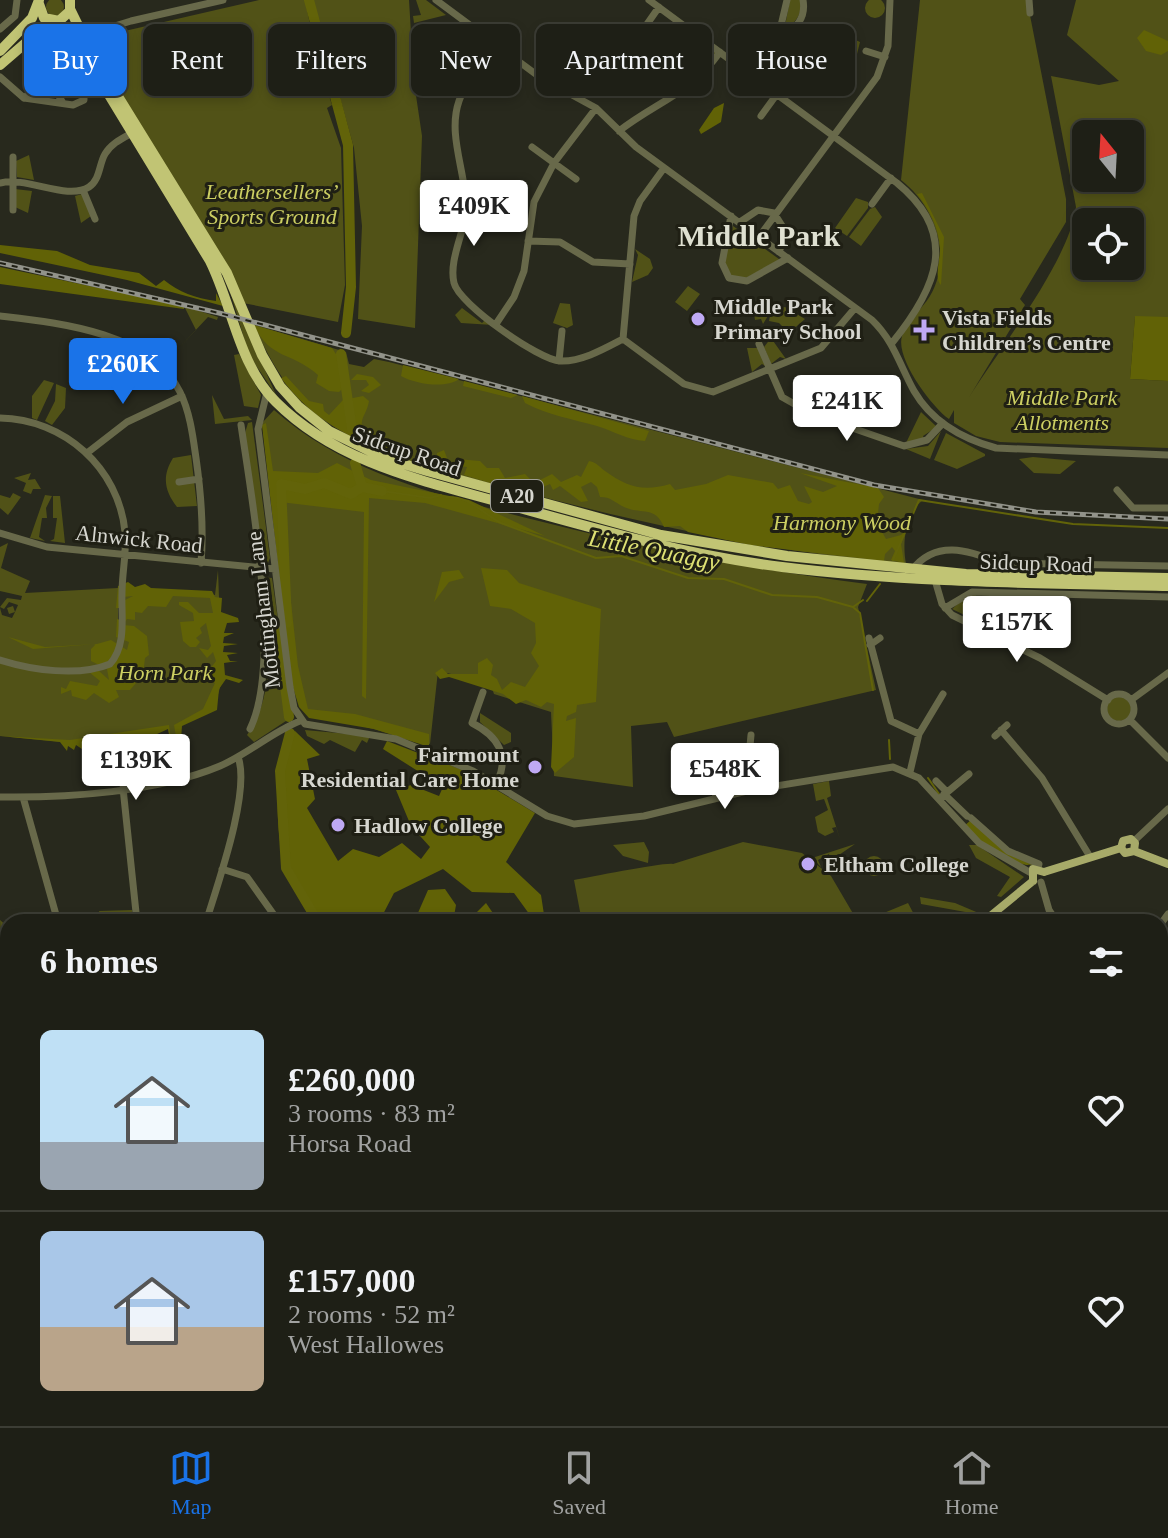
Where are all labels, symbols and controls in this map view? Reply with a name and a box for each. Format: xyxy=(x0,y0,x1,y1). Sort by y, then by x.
chip: Buy xyxy=(24,24,127,96)
chip: Rent xyxy=(143,24,252,96)
chip: Filters xyxy=(268,24,395,96)
chip: New xyxy=(411,24,520,96)
chip: Apartment xyxy=(536,24,712,96)
chip: House xyxy=(728,24,855,96)
north arrow xyxy=(1072,120,1144,192)
map controls xyxy=(1072,120,1144,280)
park label: Leathersellers’ Sports Ground xyxy=(204,179,339,229)
pin: £409K xyxy=(418,180,530,248)
text: £409K xyxy=(438,191,510,220)
button: locate xyxy=(1072,208,1144,280)
district label: Middle Park xyxy=(678,219,841,252)
place label: Middle Park Primary School xyxy=(714,294,861,344)
place label: Vista Fields Children’s Centre xyxy=(942,305,1111,355)
marker: Middle Park Primary School xyxy=(689,310,707,328)
marker: Vista Fields Children’s Centre xyxy=(913,319,935,341)
pin: £260K xyxy=(67,338,179,406)
text: £260K xyxy=(87,349,159,378)
pin: £241K xyxy=(791,375,903,443)
park label: Middle Park Allotments xyxy=(1006,385,1119,435)
text: £241K xyxy=(811,386,883,415)
street label: Sidcup Road xyxy=(349,421,465,481)
road number: A20 xyxy=(491,480,543,512)
park label: Harmony Wood xyxy=(772,510,912,535)
street label: Alnwick Road xyxy=(74,520,204,558)
water label: Little Quaggy xyxy=(585,524,722,575)
street label: Mottingham Lane xyxy=(241,530,285,690)
street label: Sidcup Road xyxy=(979,549,1093,577)
pin: £157K xyxy=(961,596,1073,664)
text: £157K xyxy=(981,607,1053,636)
park label: Horn Park xyxy=(117,660,214,685)
pin: £139K xyxy=(80,734,192,802)
place label: Fairmount Residential Care Home xyxy=(301,742,520,792)
pin: £548K xyxy=(669,743,781,811)
text: £139K xyxy=(100,745,172,774)
text: £548K xyxy=(689,754,761,783)
marker: Fairmount Residential Care Home xyxy=(526,758,544,776)
place label: Hadlow College xyxy=(354,813,503,838)
marker: Hadlow College xyxy=(329,816,347,834)
place label: Eltham College xyxy=(824,852,969,877)
marker: Eltham College xyxy=(799,855,817,873)
icon: filters xyxy=(1084,940,1128,984)
text: 6 homes xyxy=(40,943,158,980)
text: £260,000 xyxy=(288,1061,416,1098)
icon: home xyxy=(104,1062,200,1158)
icon: heart xyxy=(1084,1088,1128,1132)
text: 3 rooms · 83 m² xyxy=(288,1099,455,1128)
text: Horsa Road xyxy=(288,1129,411,1158)
text: £157,000 xyxy=(288,1262,416,1299)
icon: home xyxy=(104,1263,200,1359)
icon: heart xyxy=(1084,1289,1128,1333)
text: 2 rooms · 52 m² xyxy=(288,1300,455,1329)
text: West Hallowes xyxy=(288,1330,444,1359)
tab: Map xyxy=(169,1446,213,1520)
tab: Saved xyxy=(552,1446,606,1520)
tab: Home xyxy=(945,1446,999,1520)

